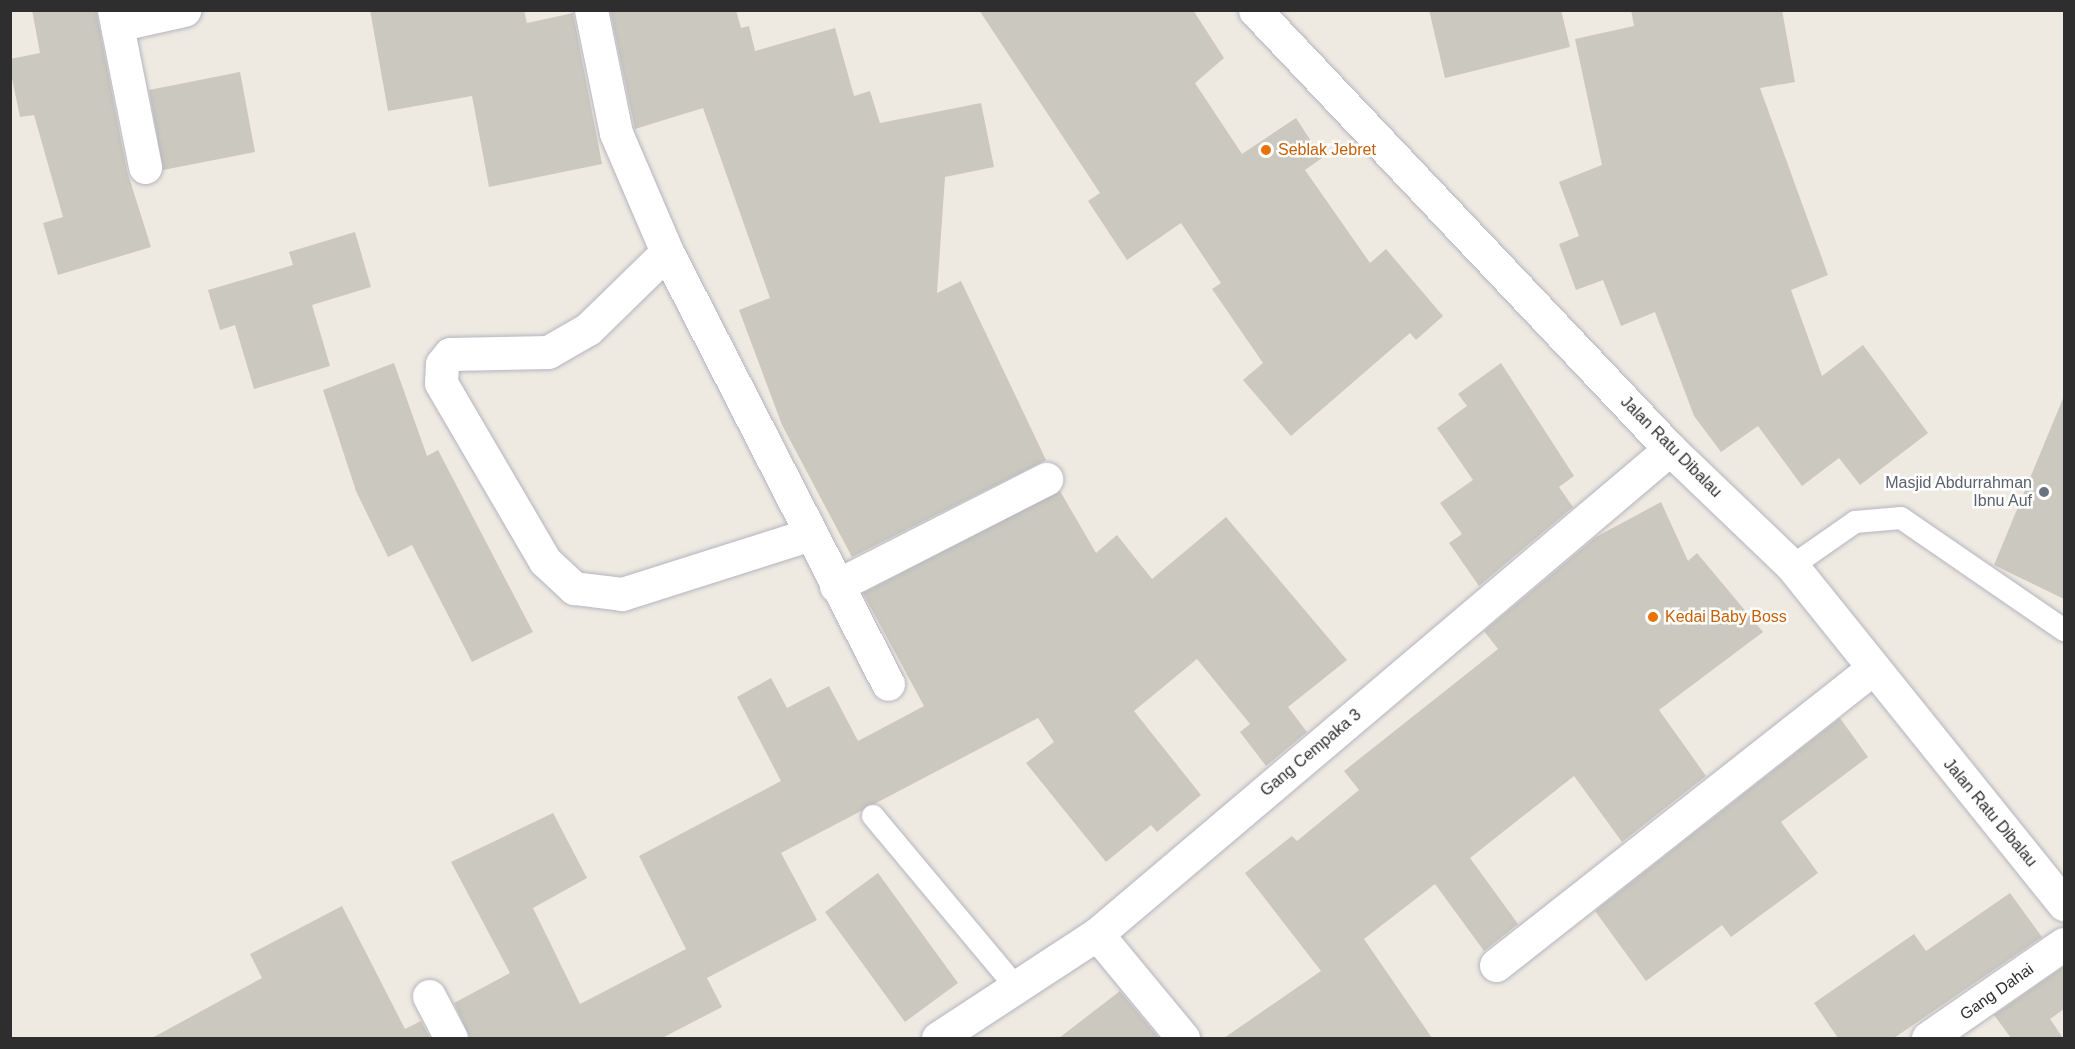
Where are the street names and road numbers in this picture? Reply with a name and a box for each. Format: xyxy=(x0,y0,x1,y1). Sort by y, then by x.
street label: Jalan Ratu Dibalau xyxy=(1616,392,1726,502)
street label: Gang Cempaka 3 xyxy=(1257,705,1365,801)
street label: Jalan Ratu Dibalau xyxy=(1939,755,2041,871)
street label: Gang Dahai xyxy=(1957,960,2037,1024)

